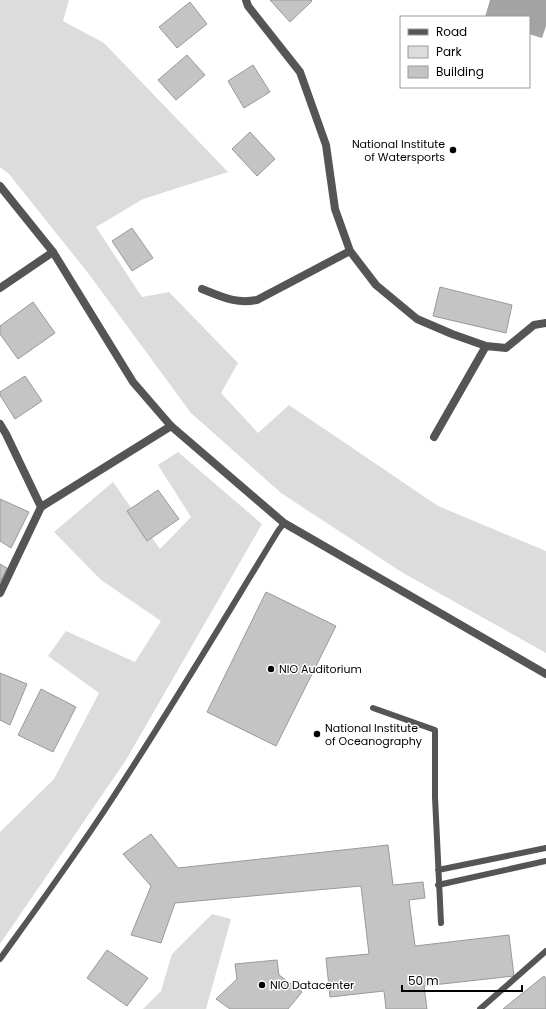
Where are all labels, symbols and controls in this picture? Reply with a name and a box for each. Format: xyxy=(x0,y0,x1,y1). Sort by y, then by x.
legend xyxy=(400,16,530,88)
text: Road xyxy=(436,23,467,40)
text: Park xyxy=(436,43,463,60)
text: Building xyxy=(436,63,484,80)
place label: National Institute of Watersports xyxy=(352,136,445,165)
marker: National Institute of Watersports xyxy=(448,145,458,155)
place label: NIO Auditorium xyxy=(279,661,362,677)
marker: NIO Auditorium xyxy=(266,664,276,674)
place label: National Institute of Oceanography xyxy=(325,720,423,749)
marker: National Institute of Oceanography xyxy=(312,729,322,739)
scale bar xyxy=(402,967,522,993)
text: 50 m xyxy=(408,972,439,989)
place label: NIO Datacenter xyxy=(270,977,354,993)
marker: NIO Datacenter xyxy=(257,980,267,990)

